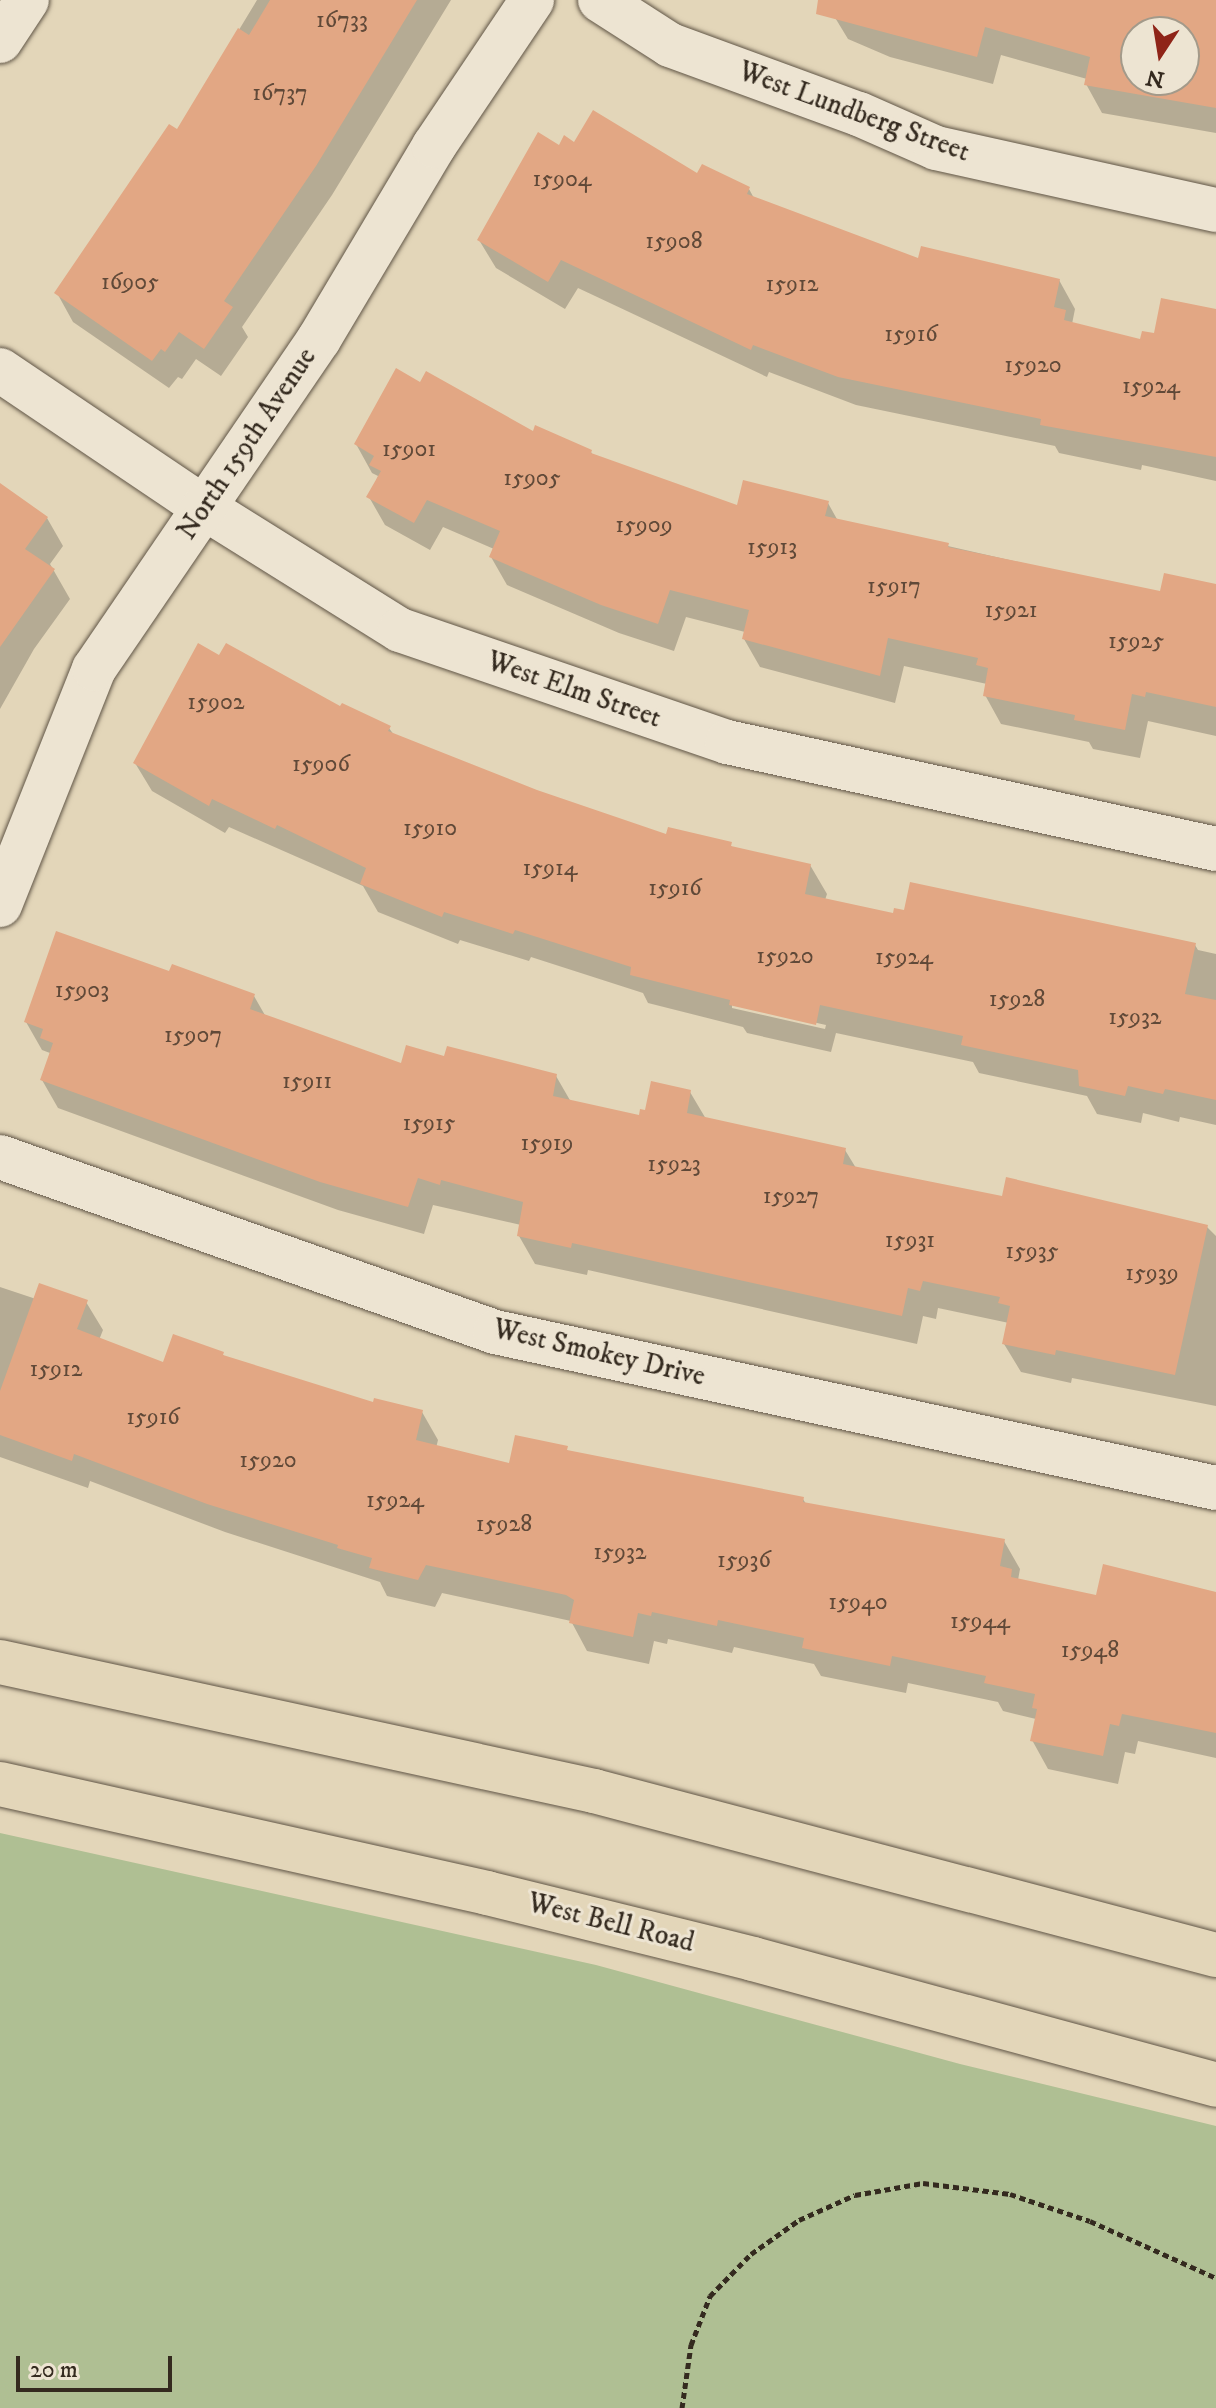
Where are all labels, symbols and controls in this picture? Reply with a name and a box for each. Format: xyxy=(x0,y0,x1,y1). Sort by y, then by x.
house number: 16733 xyxy=(316,7,368,35)
north arrow xyxy=(1120,16,1200,96)
street label: West Lundberg Street xyxy=(734,55,974,169)
text: N xyxy=(1144,63,1167,93)
house number: 16737 xyxy=(252,80,308,108)
house number: 15904 xyxy=(532,166,592,194)
house number: 15908 xyxy=(645,228,703,256)
house number: 16905 xyxy=(101,269,159,297)
house number: 15912 xyxy=(765,271,819,299)
house number: 15916 xyxy=(884,321,938,349)
street label: North 159th Avenue xyxy=(170,342,324,546)
house number: 15920 xyxy=(1004,352,1062,380)
house number: 15924 xyxy=(1122,373,1180,401)
house number: 15901 xyxy=(382,436,436,464)
house number: 15905 xyxy=(503,465,561,493)
house number: 15909 xyxy=(615,512,673,540)
house number: 15913 xyxy=(747,534,797,562)
house number: 15917 xyxy=(867,573,921,601)
house number: 15921 xyxy=(984,597,1038,625)
house number: 15925 xyxy=(1108,628,1164,656)
street label: West Elm Street xyxy=(483,645,665,735)
house number: 15902 xyxy=(187,689,245,717)
house number: 15906 xyxy=(292,751,350,779)
house number: 15910 xyxy=(403,815,457,843)
house number: 15914 xyxy=(522,855,578,883)
house number: 15916 xyxy=(648,875,702,903)
house number: 15920 xyxy=(756,943,814,971)
house number: 15924 xyxy=(875,944,933,972)
house number: 15903 xyxy=(55,977,109,1005)
house number: 15928 xyxy=(989,986,1045,1014)
house number: 15932 xyxy=(1108,1004,1162,1032)
house number: 15907 xyxy=(164,1022,222,1050)
house number: 15911 xyxy=(282,1068,332,1096)
house number: 15915 xyxy=(402,1110,456,1138)
house number: 15919 xyxy=(520,1130,574,1158)
house number: 15923 xyxy=(647,1151,701,1179)
house number: 15927 xyxy=(763,1183,819,1211)
house number: 15931 xyxy=(885,1227,935,1255)
house number: 15935 xyxy=(1005,1238,1059,1266)
house number: 15939 xyxy=(1125,1260,1179,1288)
street label: West Smokey Drive xyxy=(490,1312,708,1394)
house number: 15912 xyxy=(29,1356,83,1384)
house number: 15916 xyxy=(126,1404,180,1432)
house number: 15920 xyxy=(239,1447,297,1475)
house number: 15924 xyxy=(366,1487,424,1515)
house number: 15928 xyxy=(476,1511,532,1539)
house number: 15932 xyxy=(593,1539,647,1567)
house number: 15936 xyxy=(717,1547,771,1575)
house number: 15940 xyxy=(828,1589,888,1617)
house number: 15944 xyxy=(950,1608,1010,1636)
house number: 15948 xyxy=(1061,1637,1119,1665)
street label: West Bell Road xyxy=(524,1886,698,1960)
scale bar xyxy=(20,2340,176,2390)
text: 20 m xyxy=(30,2355,78,2385)

